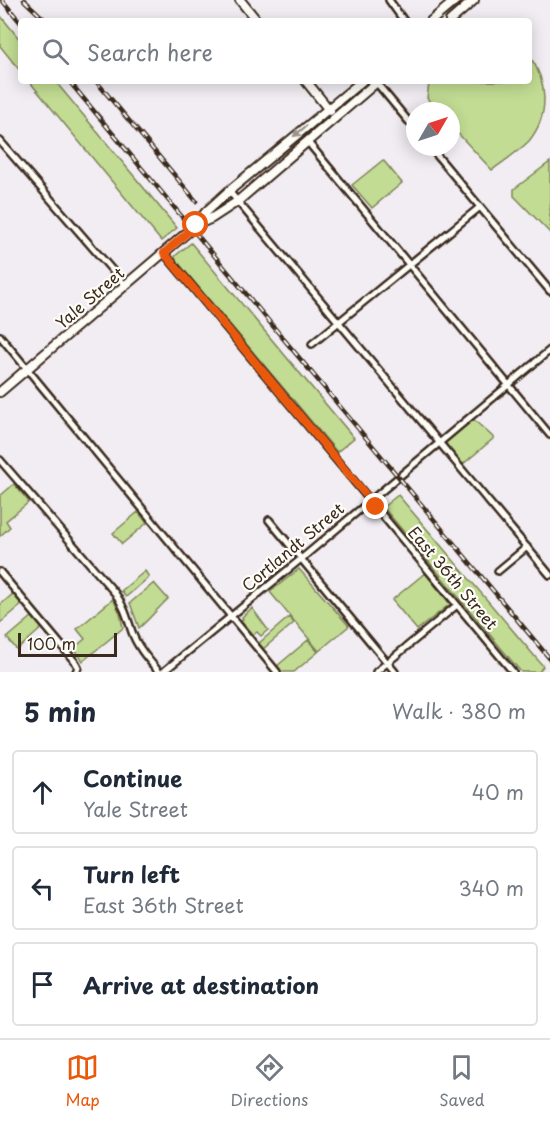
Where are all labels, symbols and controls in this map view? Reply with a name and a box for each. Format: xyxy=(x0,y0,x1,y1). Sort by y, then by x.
search box xyxy=(18,18,532,84)
icon: search xyxy=(39,35,72,68)
text: Search here xyxy=(87,35,213,68)
north arrow xyxy=(406,102,460,156)
one-way arrow xyxy=(293,124,308,137)
route start xyxy=(182,211,208,237)
street label: Yale Street xyxy=(50,260,129,334)
route end xyxy=(362,493,388,519)
street label: Cortlandt Street xyxy=(236,496,349,596)
street label: East 36th Street xyxy=(403,520,505,635)
scale bar xyxy=(18,630,117,658)
text: 100 m xyxy=(27,631,76,655)
text: 5 min xyxy=(24,692,96,731)
text: Walk · 380 m xyxy=(392,696,526,726)
text: Continue xyxy=(83,761,182,794)
icon: ahead xyxy=(26,776,59,809)
text: 40 m xyxy=(472,777,524,807)
text: Yale Street xyxy=(83,794,188,824)
text: Turn left xyxy=(83,857,180,890)
icon: left xyxy=(26,872,59,905)
text: 340 m xyxy=(459,873,524,903)
text: East 36th Street xyxy=(83,890,244,920)
icon: arrive xyxy=(26,968,59,1001)
text: Arrive at destination xyxy=(83,968,319,1001)
tab: Map xyxy=(65,1051,100,1111)
tab: Directions xyxy=(230,1051,308,1111)
tab: Saved xyxy=(439,1051,485,1111)

